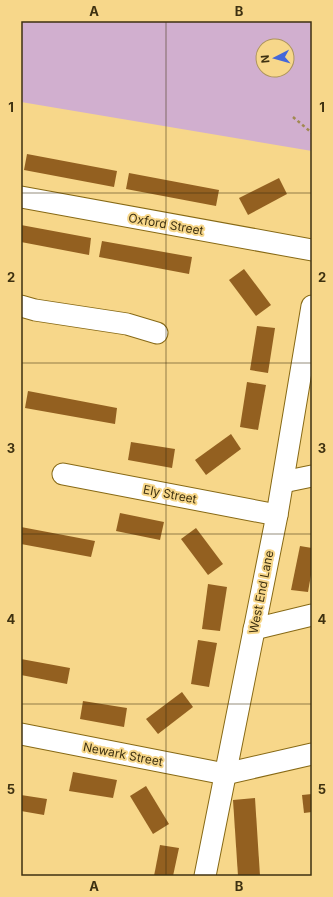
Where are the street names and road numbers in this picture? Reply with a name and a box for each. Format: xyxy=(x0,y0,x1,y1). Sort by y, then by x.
street label: Oxford Street xyxy=(127,210,205,238)
street label: Ely Street xyxy=(142,481,198,507)
street label: West End Lane xyxy=(246,549,276,635)
street label: Newark Street xyxy=(82,739,164,769)

